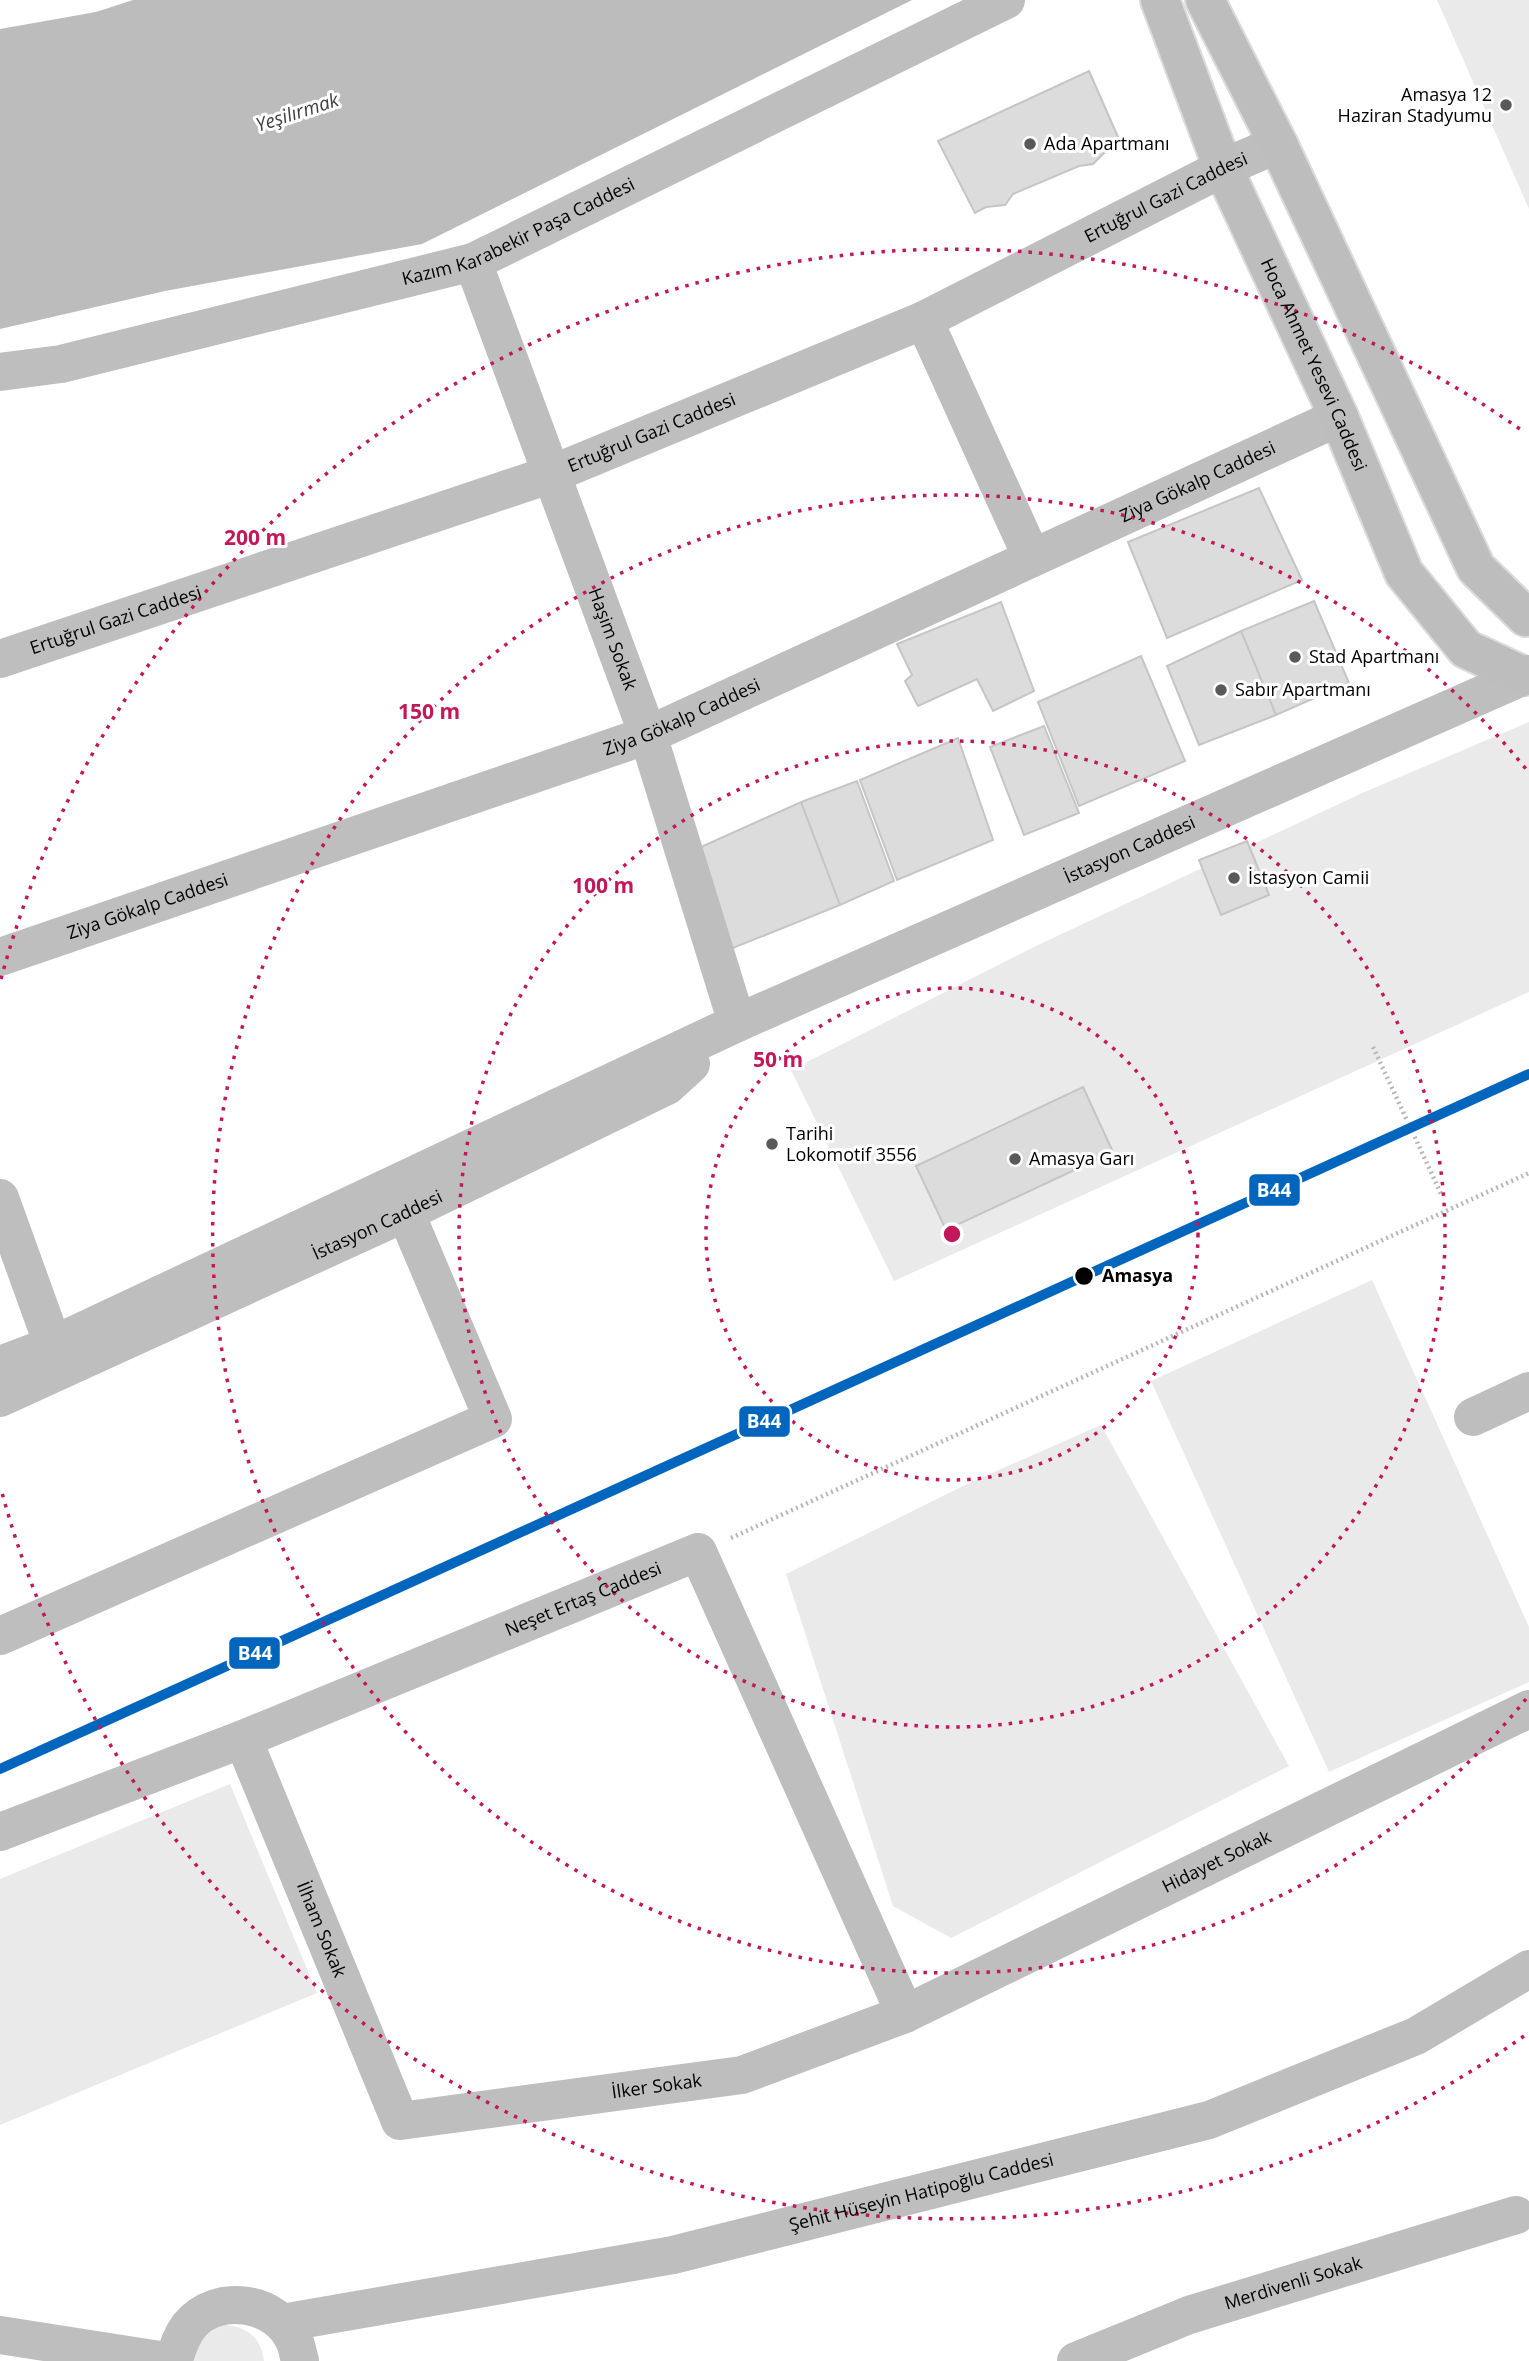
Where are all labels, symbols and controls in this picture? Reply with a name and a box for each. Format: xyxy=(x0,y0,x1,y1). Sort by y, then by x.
place label: Amasya 12 Haziran Stadyumu xyxy=(1338,82,1492,127)
water label: Yeşilırmak xyxy=(252,86,342,138)
marker: Amasya 12 Haziran Stadyumu xyxy=(1498,97,1514,113)
place label: Ada Apartmanı xyxy=(1044,131,1170,155)
marker: Ada Apartmanı xyxy=(1022,136,1038,152)
street label: Ertuğrul Gazi Caddesi xyxy=(1080,146,1251,248)
street label: Kazım Karabekir Paşa Caddesi xyxy=(399,171,638,290)
street label: Hoca Ahmet Yesevi Caddesi xyxy=(1256,254,1373,474)
street label: Ertuğrul Gazi Caddesi xyxy=(564,386,739,477)
street label: Ziya Gökalp Caddesi xyxy=(1115,435,1279,527)
text: 200 m xyxy=(224,523,286,551)
street label: Ertuğrul Gazi Caddesi xyxy=(26,579,204,659)
street label: Haşim Sokak xyxy=(584,584,644,694)
place label: Stad Apartmanı xyxy=(1309,644,1439,668)
marker: Stad Apartmanı xyxy=(1287,649,1303,665)
street label: Ziya Gökalp Caddesi xyxy=(600,672,764,760)
place label: Sabır Apartmanı xyxy=(1235,677,1371,701)
marker: Sabır Apartmanı xyxy=(1213,682,1229,698)
text: 150 m xyxy=(398,697,460,725)
street label: İstasyon Caddesi xyxy=(1060,810,1199,888)
place label: İstasyon Camii xyxy=(1248,865,1369,889)
street label: Ziya Gökalp Caddesi xyxy=(63,867,231,944)
marker: İstasyon Camii xyxy=(1226,870,1242,886)
text: 100 m xyxy=(572,871,634,899)
text: 50 m xyxy=(753,1045,803,1073)
place label: Tarihi Lokomotif 3556 xyxy=(786,1121,917,1166)
marker: Tarihi Lokomotif 3556 xyxy=(764,1136,780,1152)
place label: Amasya Garı xyxy=(1029,1146,1134,1170)
marker: Amasya Garı xyxy=(1007,1151,1023,1167)
line badge: B44 xyxy=(1248,1173,1301,1207)
text: B44 xyxy=(1257,1177,1291,1203)
street label: İstasyon Caddesi xyxy=(308,1184,446,1265)
centre of rings xyxy=(940,1222,964,1246)
place label: Amasya xyxy=(1102,1263,1173,1287)
marker: Amasya xyxy=(1073,1265,1095,1287)
line badge: B44 xyxy=(738,1405,791,1438)
text: B44 xyxy=(747,1408,781,1434)
street label: Neşet Ertaş Caddesi xyxy=(501,1555,665,1641)
line badge: B44 xyxy=(228,1636,281,1670)
text: B44 xyxy=(238,1640,272,1666)
street label: Hidayet Sokak xyxy=(1158,1824,1275,1898)
street label: İlham Sokak xyxy=(292,1878,353,1981)
street label: İlker Sokak xyxy=(610,2067,704,2103)
street label: Şehit Hüseyin Hatipoğlu Caddesi xyxy=(786,2147,1056,2236)
street label: Merdivenli Sokak xyxy=(1221,2250,1365,2315)

